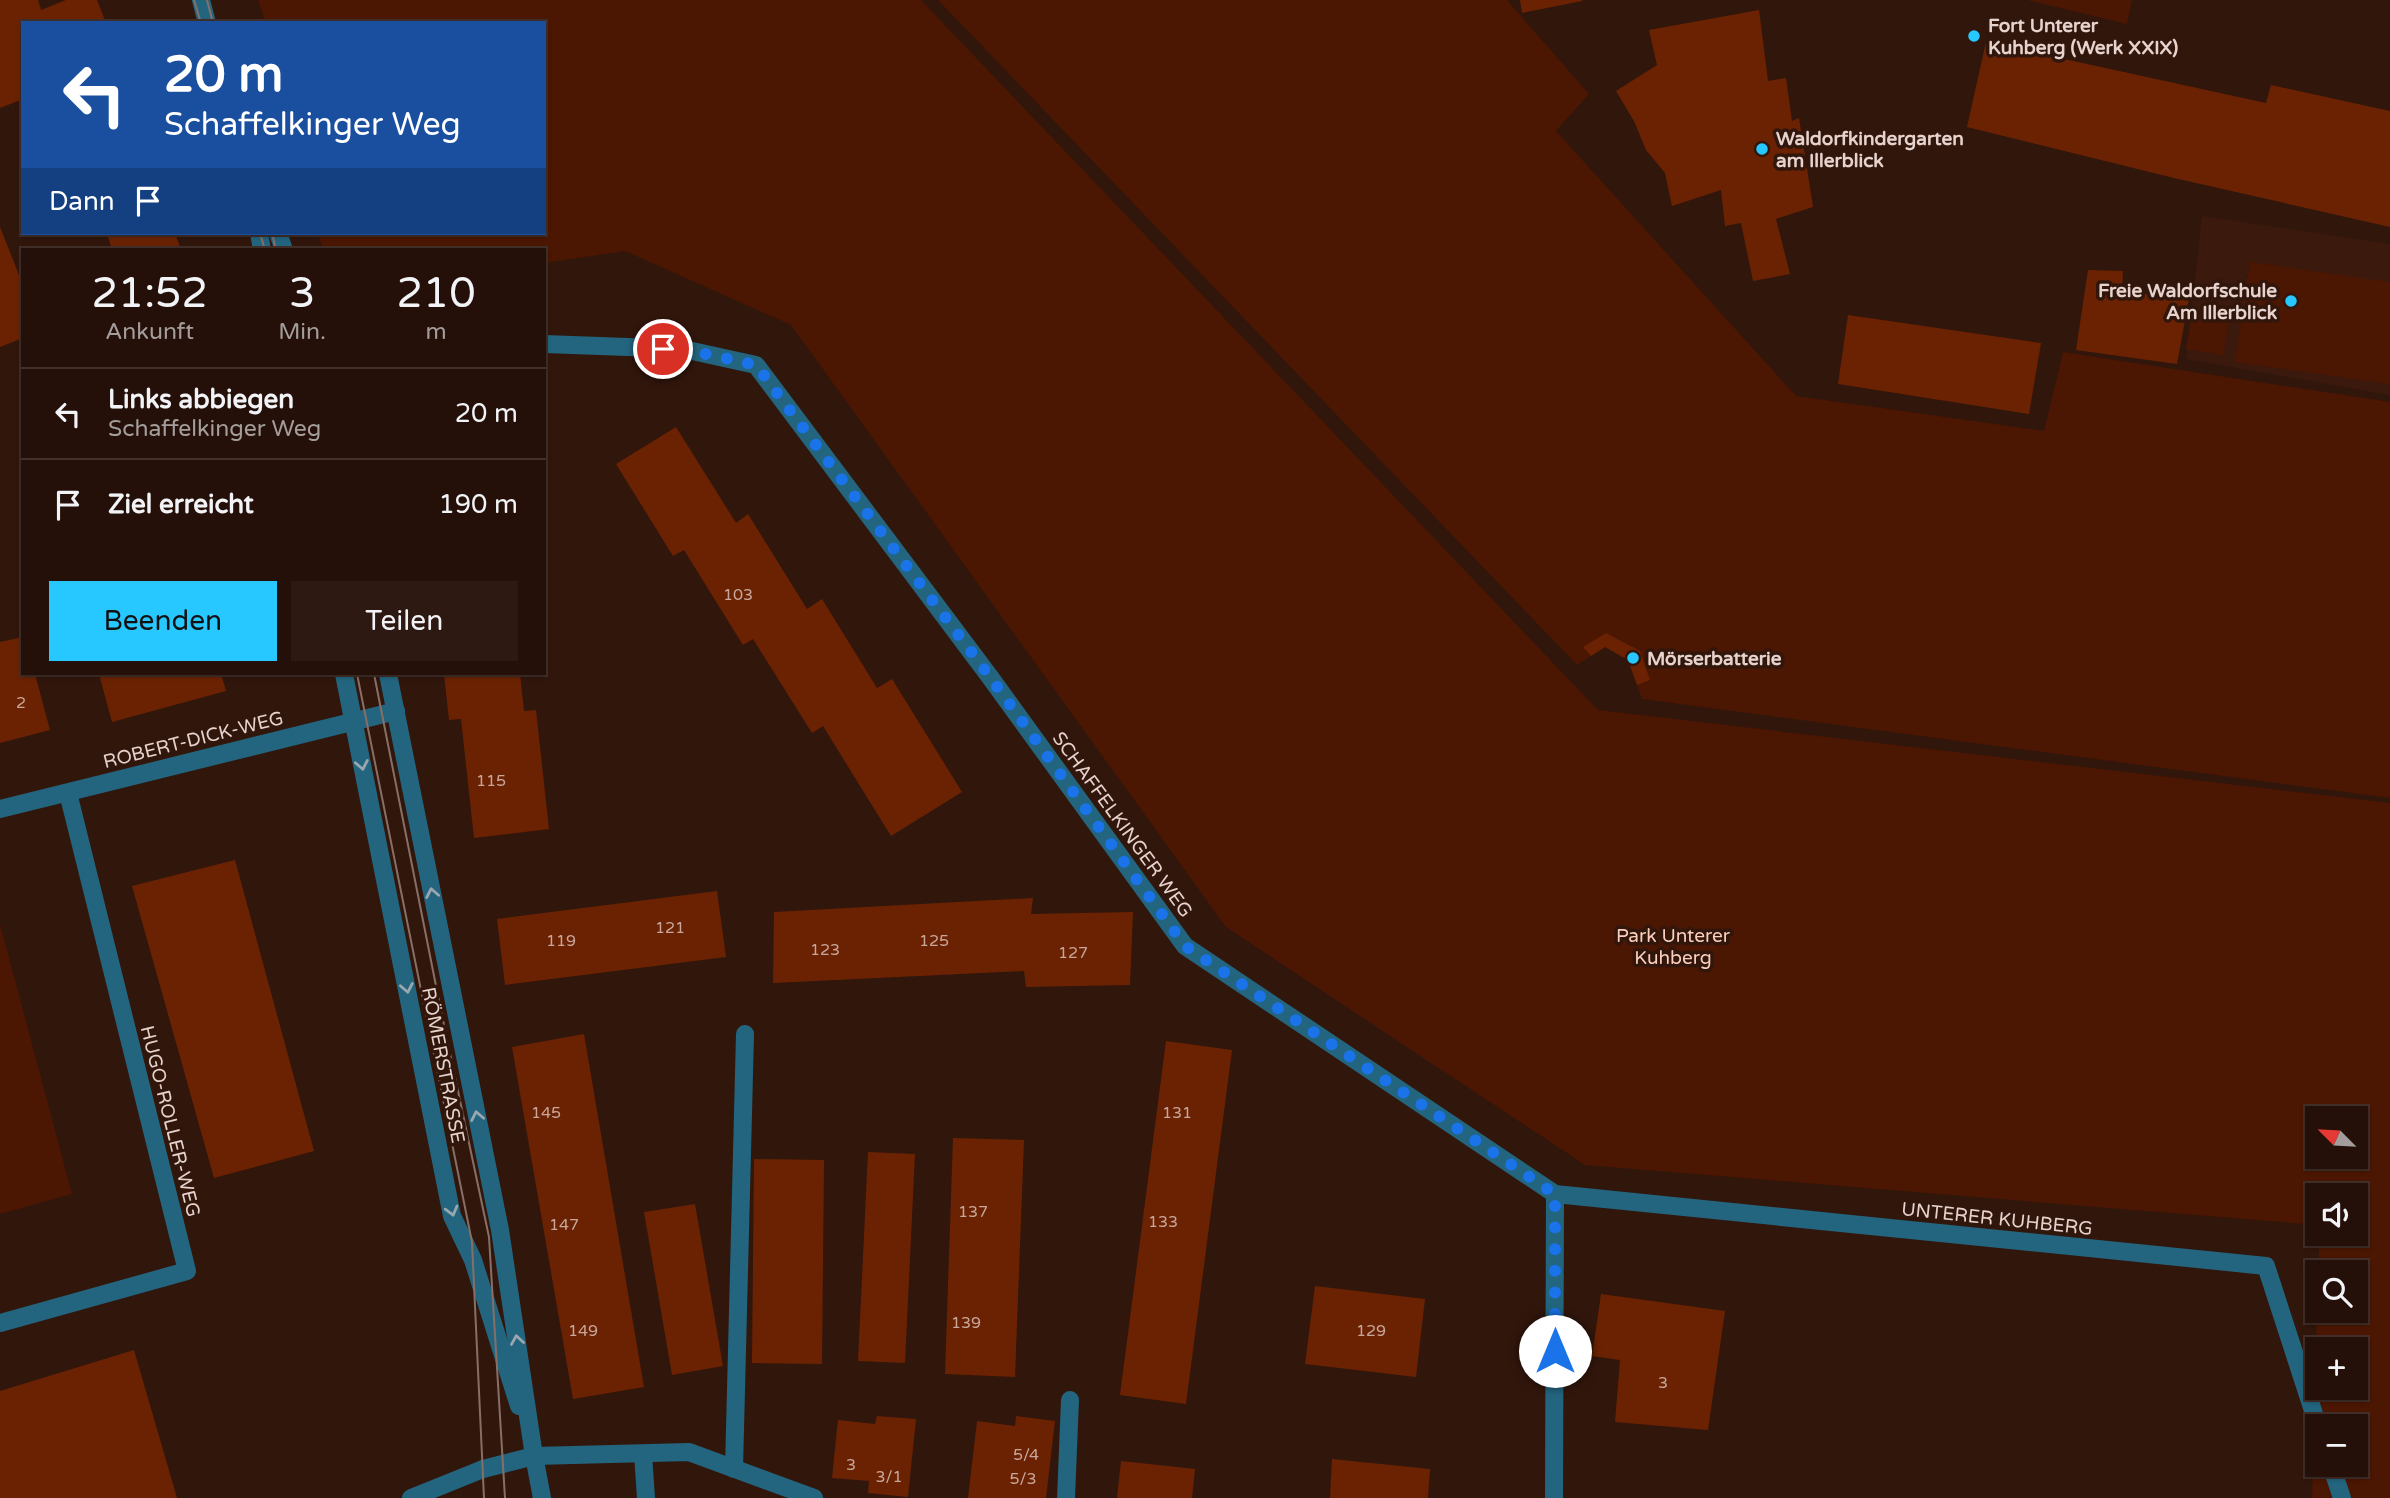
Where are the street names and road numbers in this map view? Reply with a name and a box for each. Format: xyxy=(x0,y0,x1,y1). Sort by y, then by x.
street label: ROBERT-DICK-WEG xyxy=(101,707,286,773)
street label: SCHAFFELKINGER WEG xyxy=(1048,728,1197,921)
street label: RÖMERSTRASSE xyxy=(417,985,469,1145)
street label: HUGO-ROLLER-WEG xyxy=(136,1023,204,1219)
street label: UNTERER KUHBERG xyxy=(1900,1198,2094,1240)

